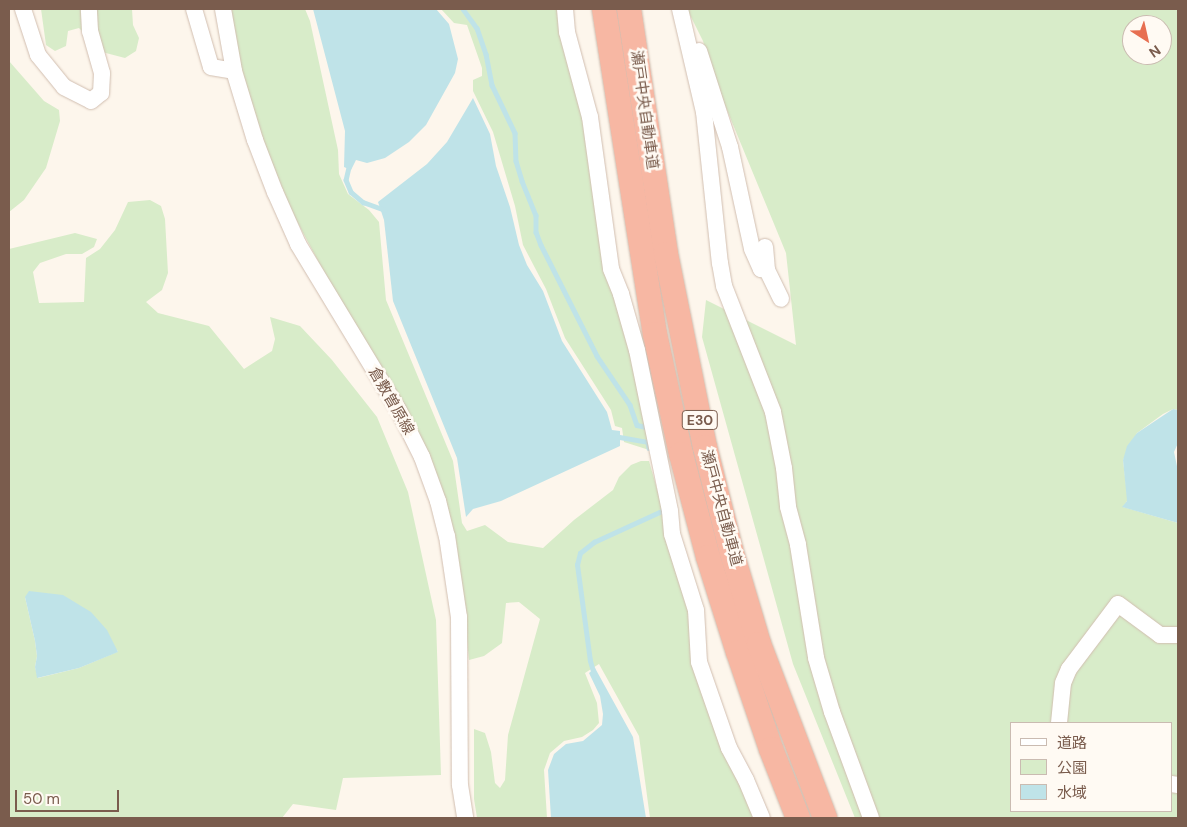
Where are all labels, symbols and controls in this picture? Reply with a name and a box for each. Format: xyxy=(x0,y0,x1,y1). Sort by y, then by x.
north arrow xyxy=(1122,15,1172,65)
text: N xyxy=(1146,41,1164,62)
street label: 瀬戸中央自動車道 xyxy=(627,49,661,171)
street label: 倉敷曽原線 xyxy=(364,364,418,438)
road number: E30 xyxy=(681,408,719,432)
street label: 瀬戸中央自動車道 xyxy=(697,448,745,568)
legend xyxy=(1010,722,1172,812)
text: 道路 xyxy=(1057,733,1087,753)
text: 公園 xyxy=(1057,758,1087,778)
scale bar xyxy=(18,780,121,812)
text: 水域 xyxy=(1057,783,1087,803)
text: 50 m xyxy=(23,789,60,809)

